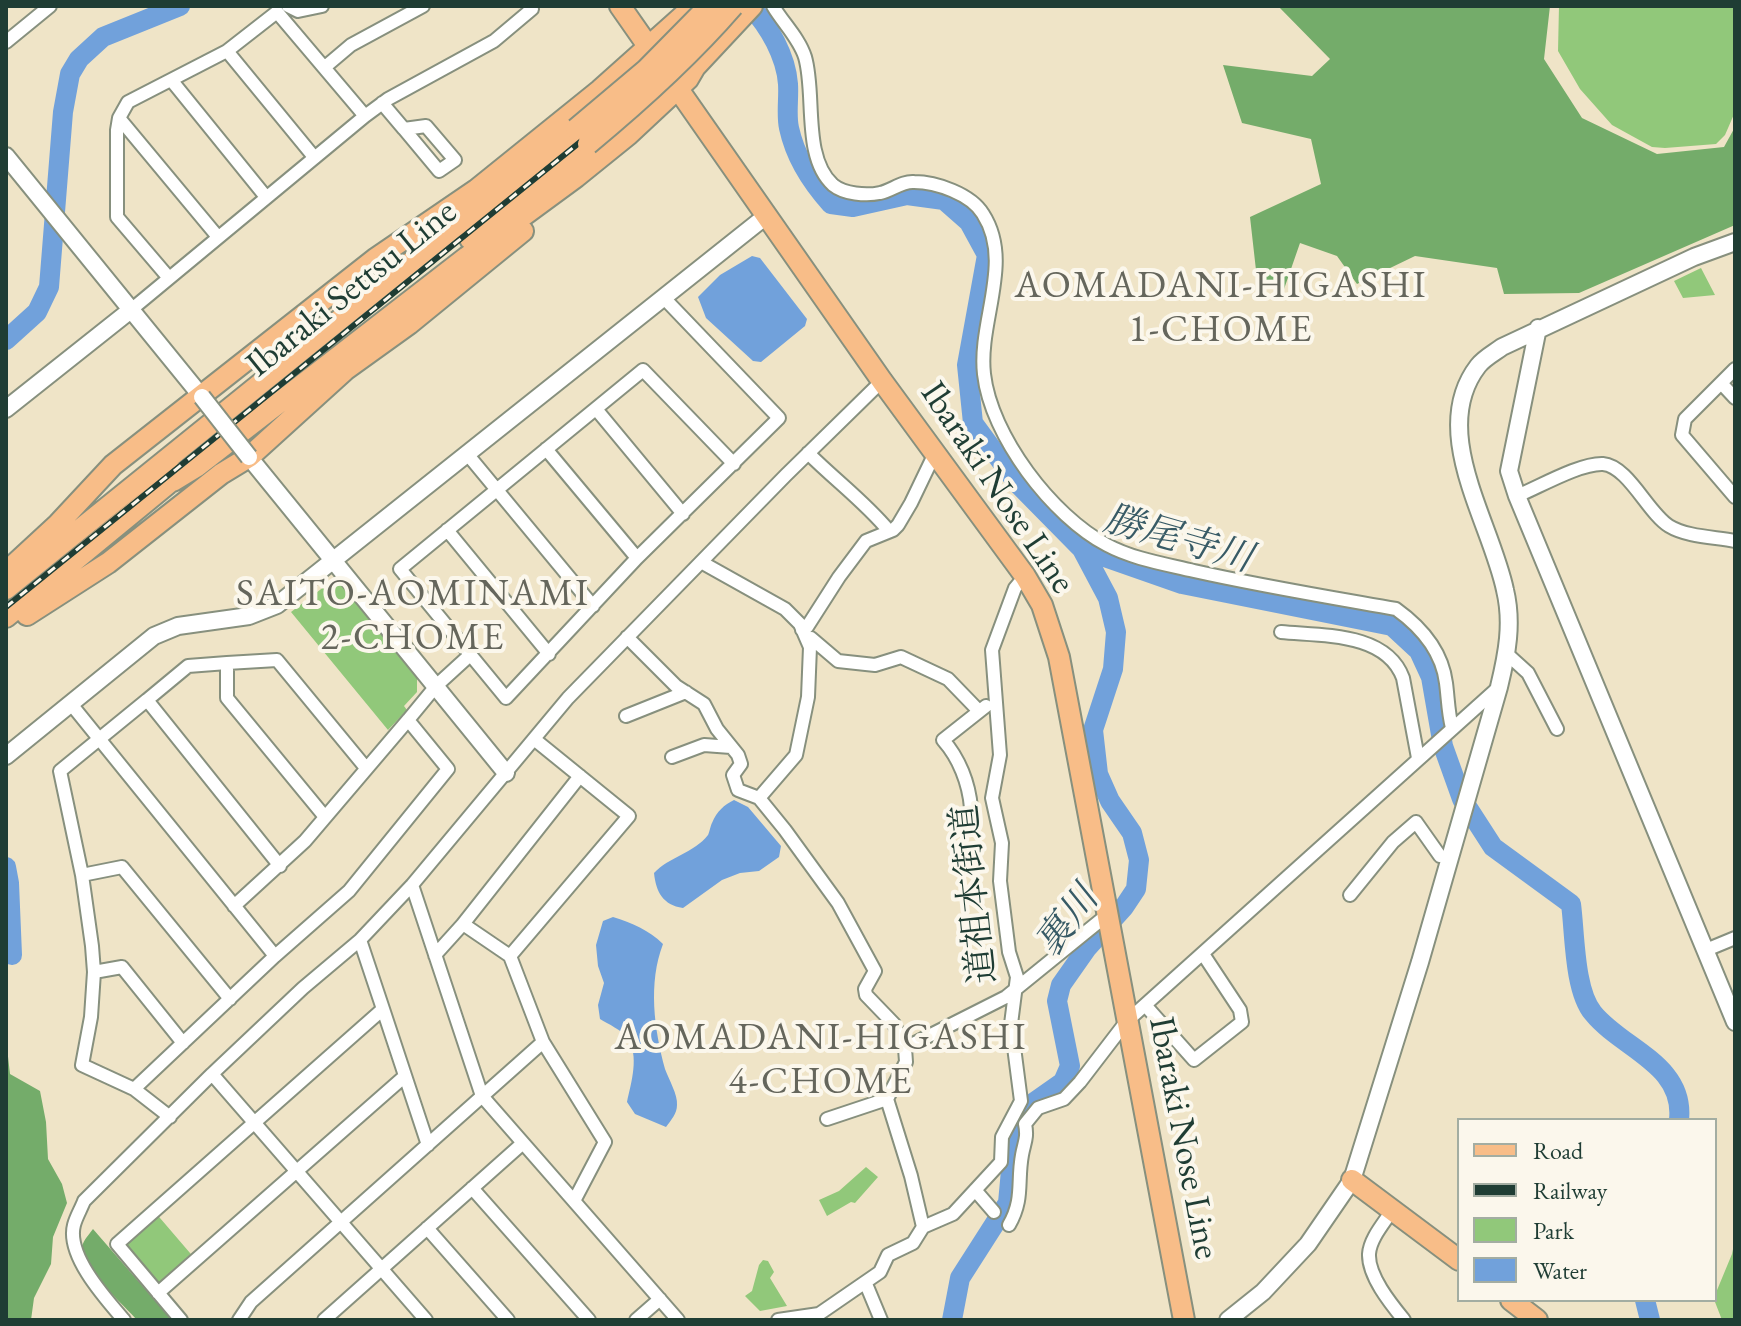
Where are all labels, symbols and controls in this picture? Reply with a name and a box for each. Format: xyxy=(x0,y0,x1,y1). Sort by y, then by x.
street label: Ibaraki Settsu Line xyxy=(238,191,466,387)
district label: AOMADANI-HIGASHI 1-CHOME xyxy=(1015,264,1427,354)
street label: Ibaraki Nose Line xyxy=(910,374,1084,602)
water label: 勝尾寺川 xyxy=(1099,497,1257,583)
district label: SAITO-AOMINAMI 2-CHOME xyxy=(236,572,590,662)
street label: 道祖本街道 xyxy=(944,802,1006,986)
water label: 裏川 xyxy=(1027,878,1109,966)
street label: Ibaraki Nose Line xyxy=(1138,1013,1228,1263)
district label: AOMADANI-HIGASHI 4-CHOME xyxy=(615,1016,1027,1106)
legend xyxy=(1457,1118,1717,1302)
text: Road xyxy=(1533,1135,1583,1166)
text: Railway xyxy=(1533,1175,1607,1206)
text: Park xyxy=(1533,1215,1574,1246)
text: Water xyxy=(1533,1255,1587,1286)

